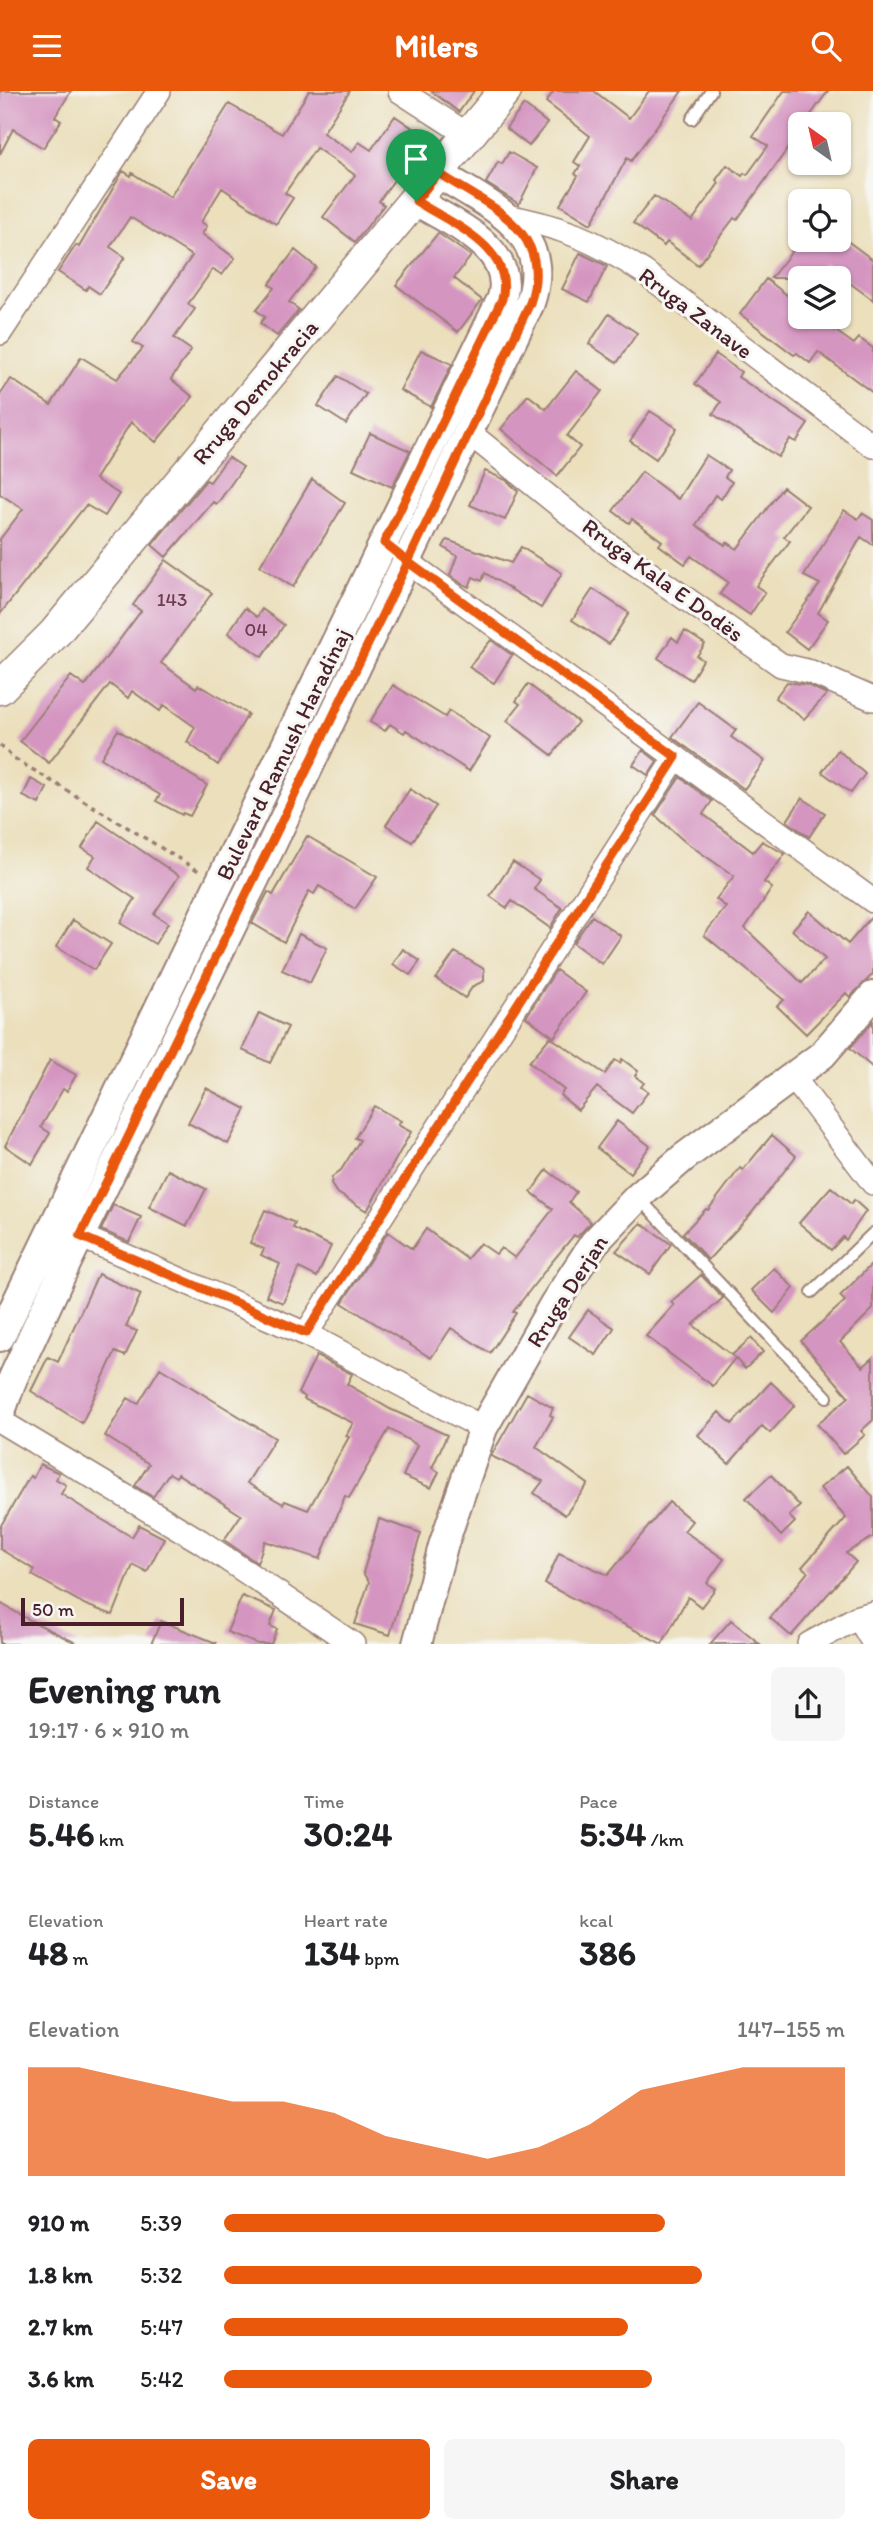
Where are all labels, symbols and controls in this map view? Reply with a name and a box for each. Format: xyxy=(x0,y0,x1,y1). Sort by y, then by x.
icon: menu xyxy=(28,27,66,65)
text: Milers xyxy=(394,27,479,65)
icon: search xyxy=(807,27,845,65)
north arrow xyxy=(788,112,850,175)
map controls xyxy=(788,112,851,329)
pin xyxy=(386,129,446,201)
icon: arrive xyxy=(397,140,435,178)
button: locate xyxy=(788,189,851,252)
street label: Rruga Zanave xyxy=(633,261,759,365)
button: layers xyxy=(788,266,851,329)
street label: Rruga Demokracia xyxy=(186,314,324,470)
street label: Rruga Kala E Dodës xyxy=(577,512,749,648)
house number: 143 xyxy=(157,588,187,611)
house number: 04 xyxy=(244,618,268,641)
street label: Bulevard Ramush Haradinaj xyxy=(210,623,356,885)
street label: Rruga Derjan xyxy=(520,1229,614,1353)
scale bar xyxy=(21,1595,184,1627)
text: 50 m xyxy=(32,1598,74,1621)
text: Evening run xyxy=(28,1667,221,1713)
button: share xyxy=(771,1667,845,1741)
text: 19:17 · 6 × 910 m xyxy=(28,1716,189,1744)
text: Distance xyxy=(28,1790,99,1813)
text: Time xyxy=(304,1790,344,1813)
text: Pace xyxy=(579,1790,617,1813)
text: 5.46 xyxy=(28,1813,95,1855)
text: 30:24 xyxy=(304,1813,392,1855)
text: 5:34 xyxy=(579,1813,646,1855)
text: km xyxy=(95,1828,124,1851)
text: /km xyxy=(646,1828,684,1851)
text: Elevation xyxy=(28,1909,104,1932)
text: Heart rate xyxy=(304,1909,388,1932)
text: kcal xyxy=(579,1909,613,1932)
text: 48 xyxy=(28,1932,68,1974)
text: 134 xyxy=(304,1932,360,1974)
text: 386 xyxy=(579,1932,636,1974)
text: m xyxy=(68,1947,88,1970)
text: bpm xyxy=(360,1947,400,1970)
text: Elevation xyxy=(28,2015,119,2043)
text: 147–155 m xyxy=(737,2015,845,2043)
text: 910 m xyxy=(28,2209,89,2237)
text: 5:39 xyxy=(140,2209,182,2237)
text: 1.8 km xyxy=(28,2261,93,2289)
text: 5:32 xyxy=(140,2261,182,2289)
text: 2.7 km xyxy=(28,2313,93,2341)
text: 5:47 xyxy=(140,2313,183,2341)
text: 3.6 km xyxy=(28,2365,94,2393)
text: 5:42 xyxy=(140,2365,184,2393)
button: Save xyxy=(28,2439,430,2519)
button: Share xyxy=(444,2439,845,2519)

